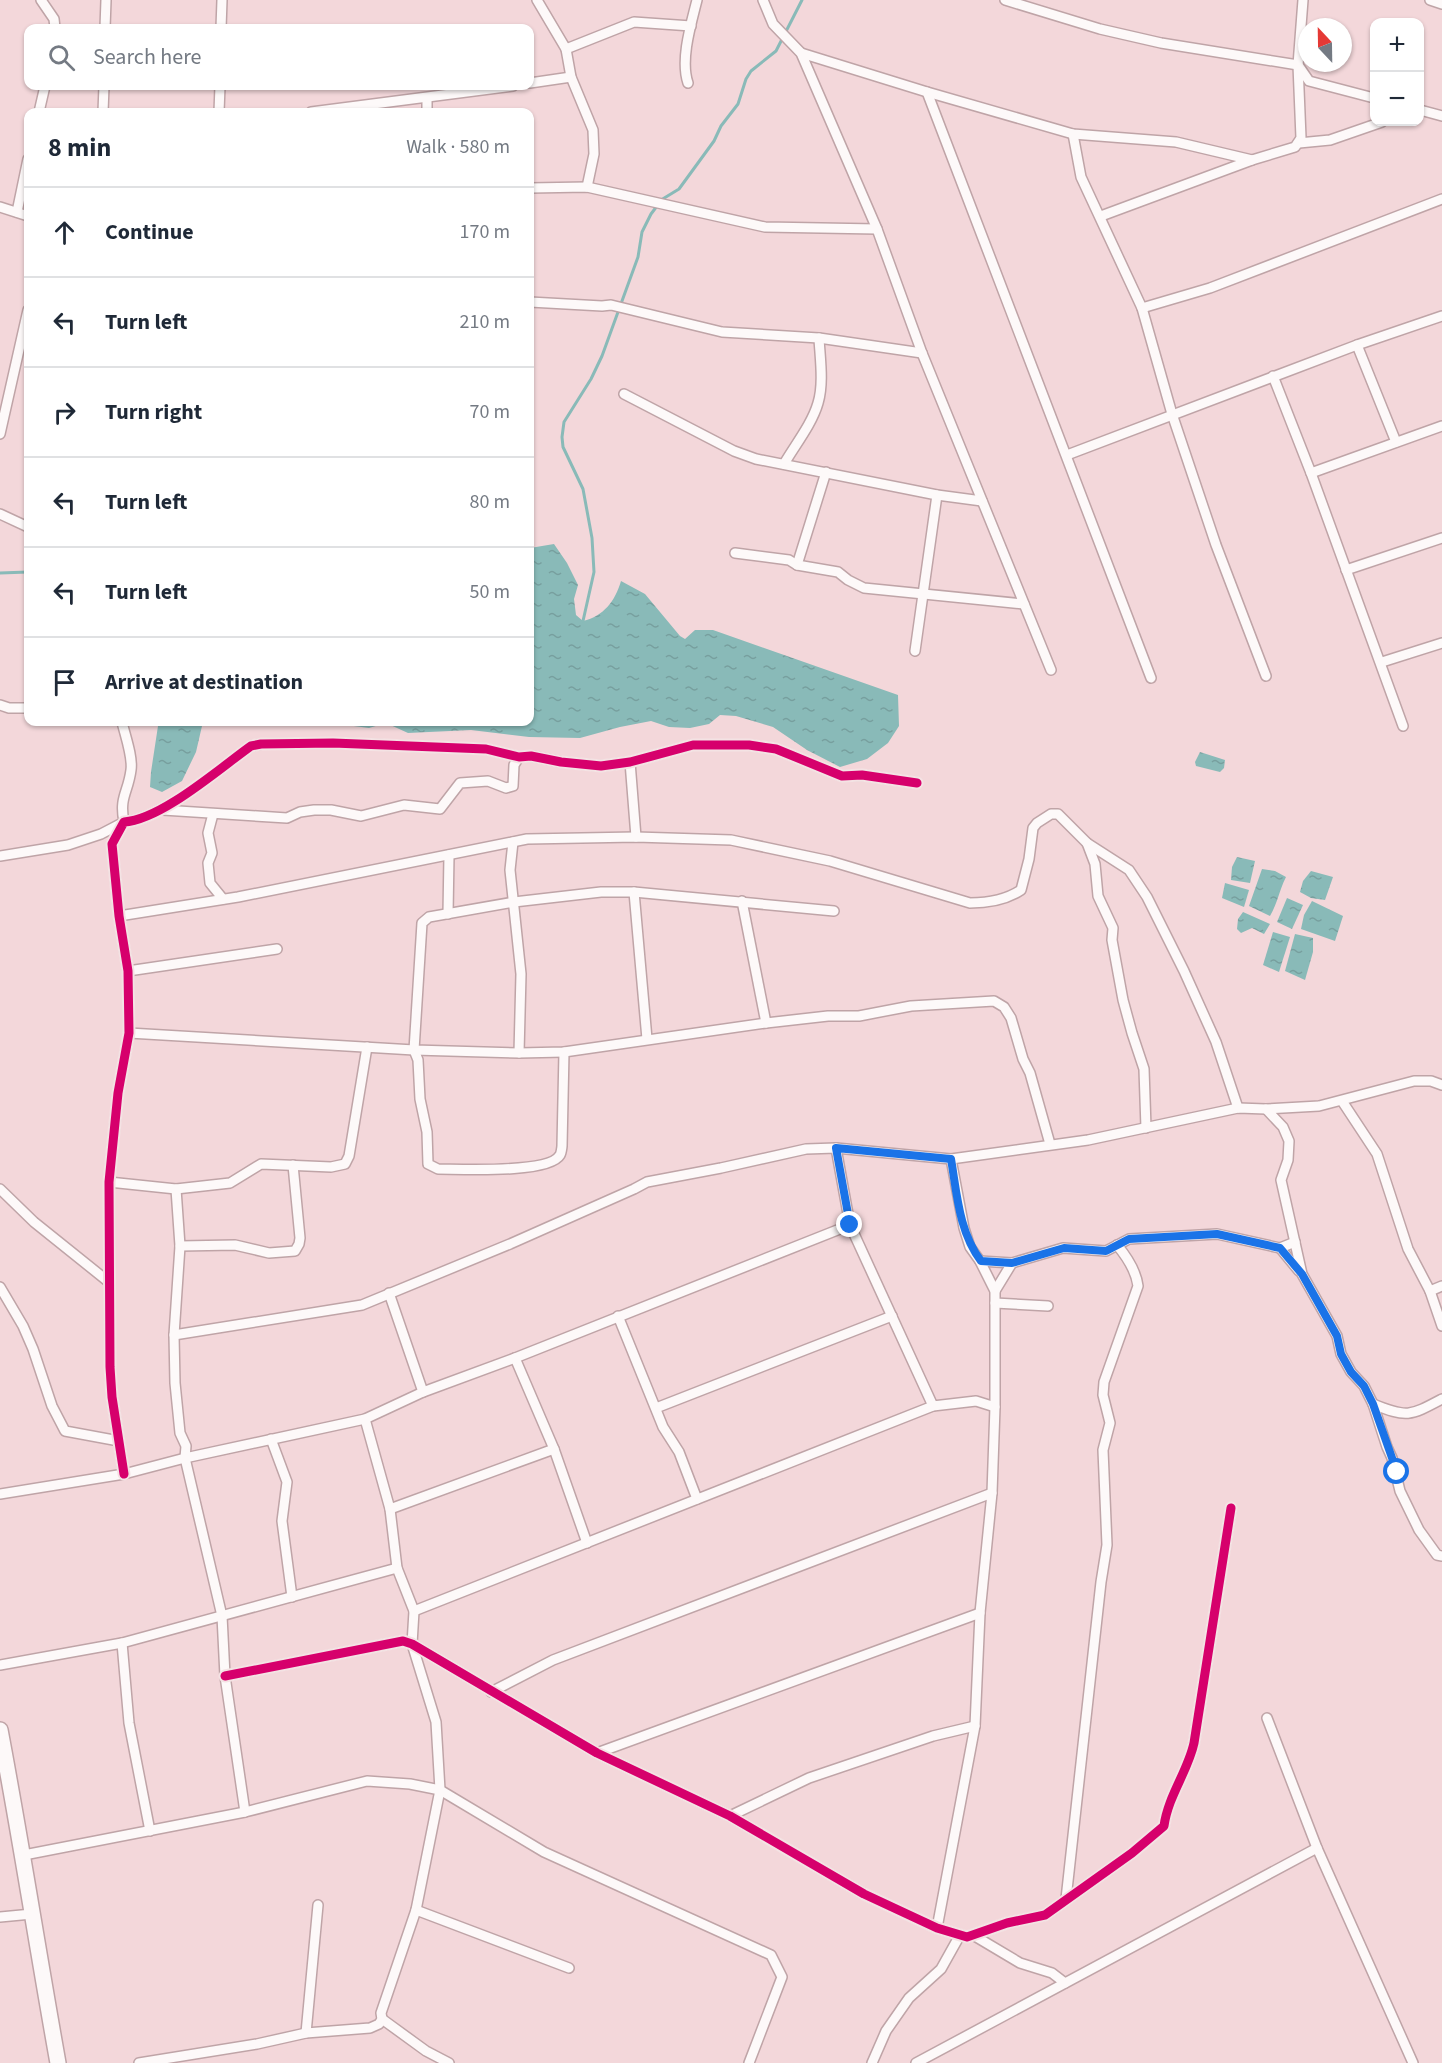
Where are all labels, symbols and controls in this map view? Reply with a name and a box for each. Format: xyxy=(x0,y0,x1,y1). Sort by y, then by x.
north arrow xyxy=(1298,18,1352,72)
map controls xyxy=(1370,18,1424,126)
button: + xyxy=(1370,18,1424,72)
search box xyxy=(24,24,534,90)
icon: search xyxy=(45,41,78,74)
text: Search here xyxy=(93,41,201,73)
button: − xyxy=(1370,72,1424,126)
text: 8 min xyxy=(48,129,111,166)
text: Walk · 580 m xyxy=(406,133,510,161)
icon: ahead xyxy=(48,216,81,249)
text: Continue xyxy=(105,216,194,248)
text: 170 m xyxy=(460,218,510,246)
icon: left xyxy=(48,306,81,339)
text: Turn left xyxy=(105,306,187,338)
text: 210 m xyxy=(460,308,510,336)
icon: right xyxy=(48,396,81,429)
text: Turn right xyxy=(105,396,202,428)
text: 70 m xyxy=(470,398,510,426)
icon: left xyxy=(48,486,81,519)
text: Turn left xyxy=(105,486,187,518)
text: 80 m xyxy=(470,488,510,516)
icon: left xyxy=(48,576,81,609)
text: Turn left xyxy=(105,576,187,608)
text: 50 m xyxy=(470,578,510,606)
icon: arrive xyxy=(48,666,81,699)
text: Arrive at destination xyxy=(105,666,303,698)
route end xyxy=(836,1211,862,1237)
route start xyxy=(1383,1458,1409,1484)

